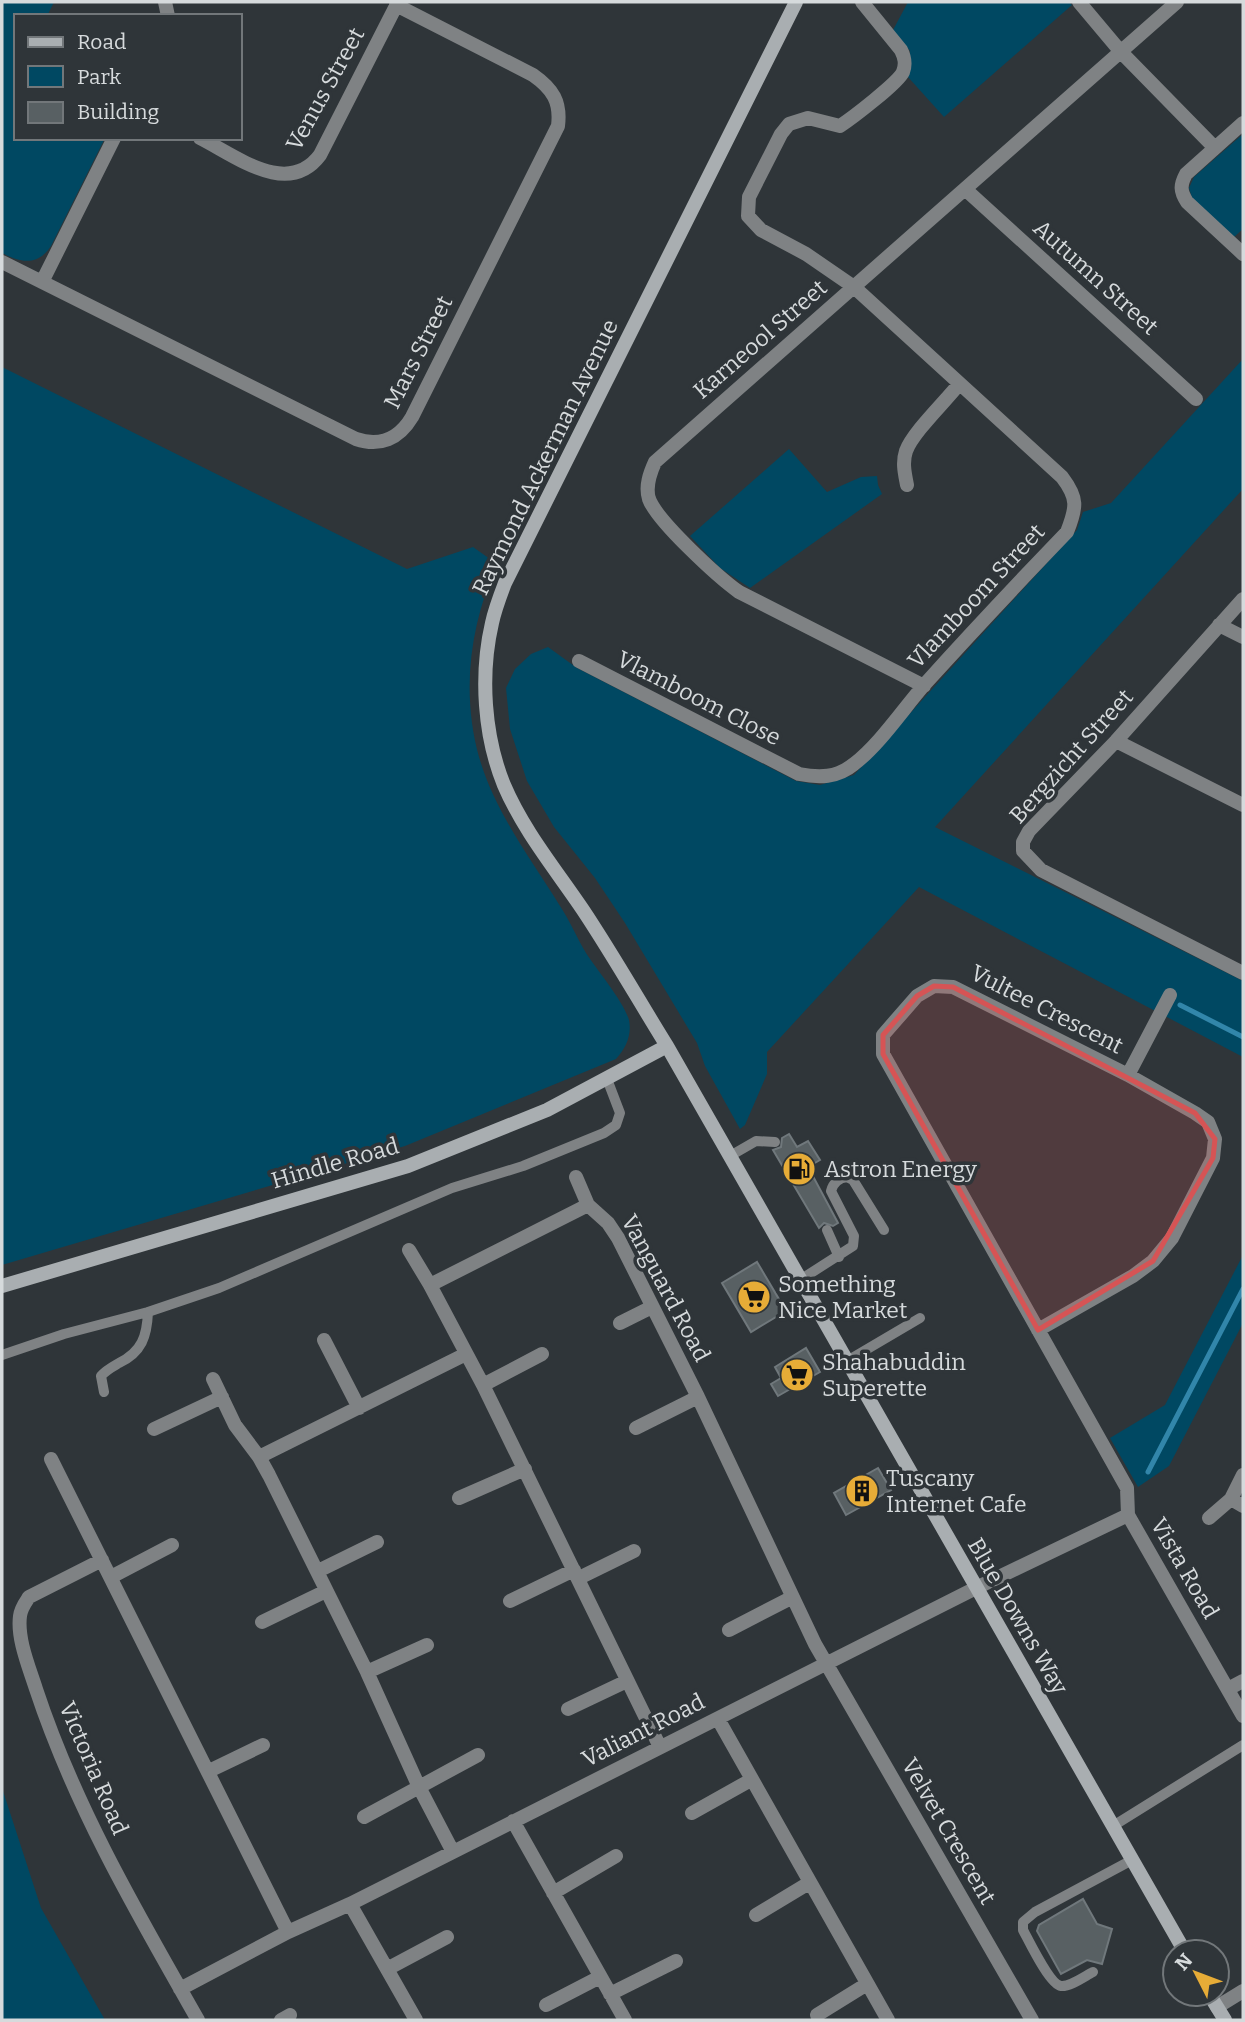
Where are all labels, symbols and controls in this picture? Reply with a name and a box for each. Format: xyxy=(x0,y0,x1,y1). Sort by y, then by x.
legend xyxy=(14,14,242,140)
street label: Venus Street xyxy=(280,23,370,155)
text: Road xyxy=(77,29,126,55)
text: Park xyxy=(77,64,121,90)
text: Building xyxy=(77,99,160,125)
street label: Autumn Street xyxy=(1028,214,1164,340)
street label: Karneool Street xyxy=(688,273,832,405)
street label: Mars Street xyxy=(378,291,458,413)
street label: Raymond Ackerman Avenue xyxy=(466,315,624,599)
street label: Vlamboom Street xyxy=(902,518,1050,674)
street label: Vlamboom Close xyxy=(612,645,786,751)
street label: Bergzicht Street xyxy=(1003,683,1139,829)
street label: Vultee Crescent xyxy=(966,958,1128,1060)
street label: Hindle Road xyxy=(268,1131,402,1195)
fuel station icon: Astron Energy xyxy=(780,1150,818,1188)
place label: Astron Energy xyxy=(824,1155,978,1183)
street label: Vanguard Road xyxy=(615,1210,717,1367)
place label: Something Nice Market xyxy=(778,1270,907,1324)
supermarket icon: Something Nice Market xyxy=(735,1278,773,1316)
place label: Shahabuddin Superette xyxy=(822,1348,966,1402)
supermarket icon: Shahabuddin Superette xyxy=(778,1356,816,1394)
place label: Tuscany Internet Cafe xyxy=(886,1464,1026,1518)
building icon: Tuscany Internet Cafe xyxy=(843,1472,881,1510)
street label: Vista Road xyxy=(1145,1512,1225,1624)
street label: Blue Downs Way xyxy=(962,1533,1074,1700)
street label: Valiant Road xyxy=(577,1687,709,1773)
street label: Victoria Road xyxy=(53,1697,135,1839)
street label: Velvet Crescent xyxy=(896,1753,1002,1909)
north arrow xyxy=(1161,1938,1231,2008)
text: N xyxy=(1170,1949,1197,1975)

